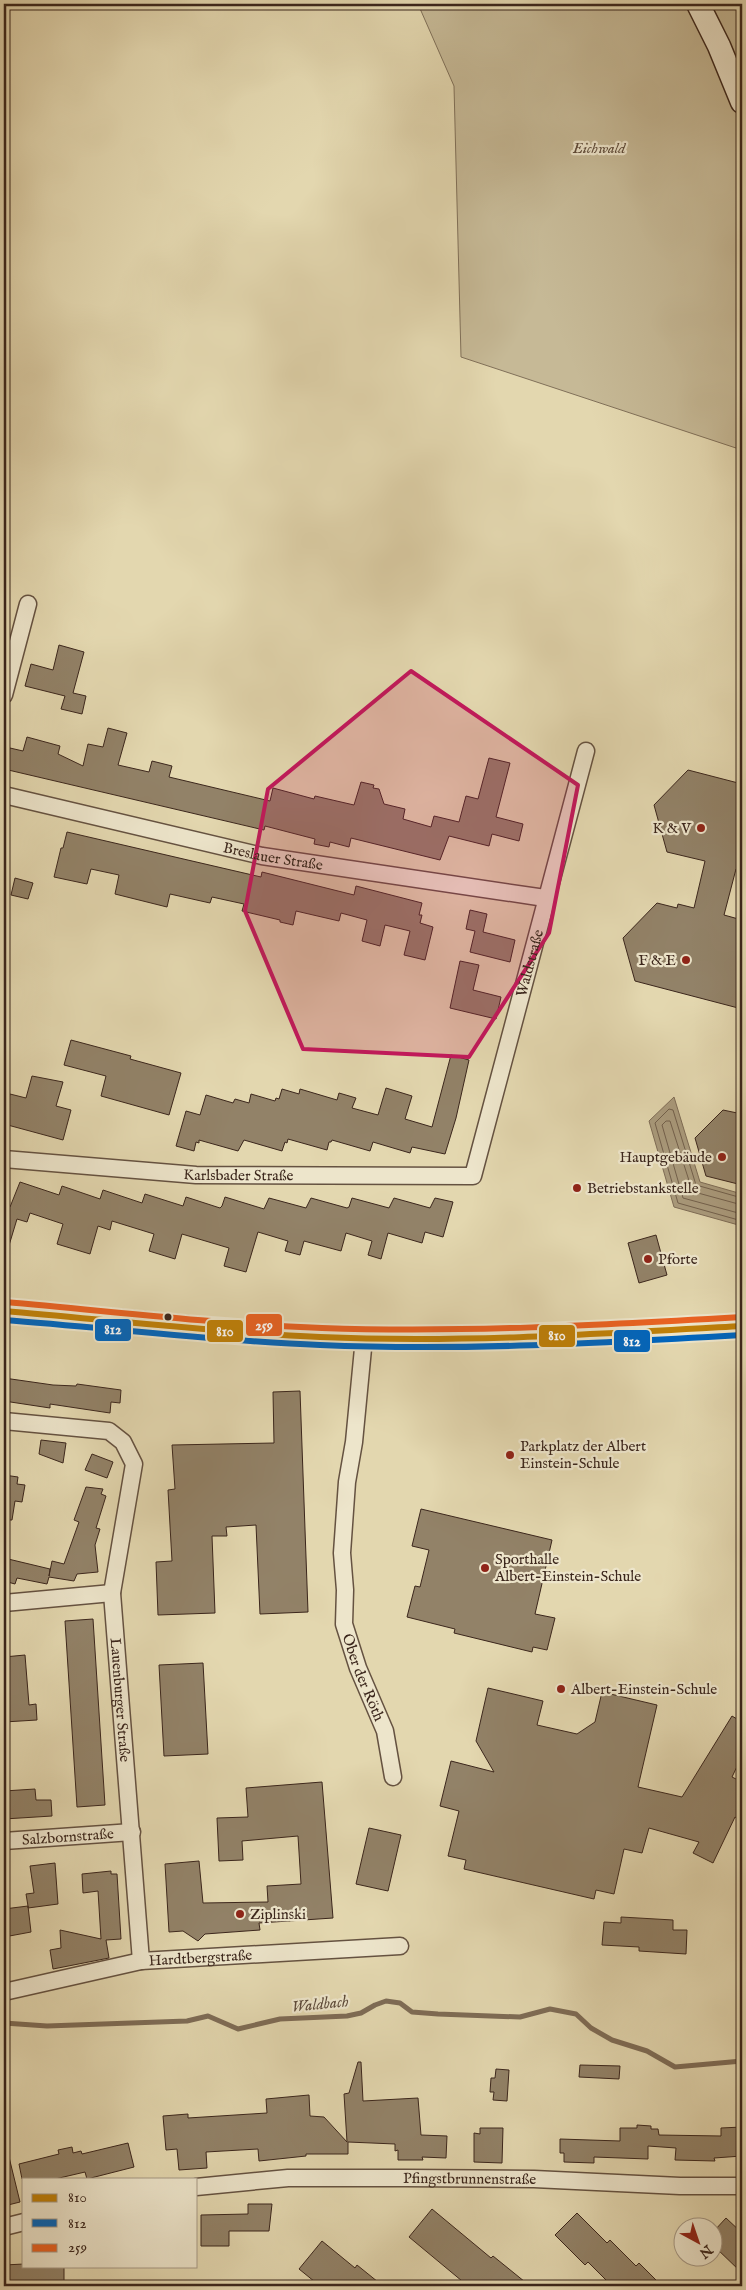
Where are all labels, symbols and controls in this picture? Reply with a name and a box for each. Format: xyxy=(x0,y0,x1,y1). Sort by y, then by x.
park label: Eichwald xyxy=(572,139,626,158)
place label: K & V xyxy=(653,819,692,838)
marker: K & V xyxy=(695,822,707,834)
street label: Breslauer Straße xyxy=(221,838,324,875)
street label: Waldstraße xyxy=(512,927,548,999)
place label: F & E xyxy=(638,951,676,970)
marker: F & E xyxy=(680,954,692,966)
place label: Hauptgebäude xyxy=(619,1148,712,1167)
marker: Hauptgebäude xyxy=(716,1151,728,1163)
street label: Karlsbader Straße xyxy=(183,1165,293,1185)
place label: Betriebstankstelle xyxy=(587,1179,699,1198)
marker: Betriebstankstelle xyxy=(571,1182,583,1194)
place label: Pforte xyxy=(658,1250,698,1269)
marker: Pforte xyxy=(642,1253,654,1265)
unlabelled marker xyxy=(163,1312,173,1322)
line badge: 259 xyxy=(245,1313,283,1337)
text: 259 xyxy=(255,1317,273,1335)
line badge: 812 xyxy=(94,1318,132,1342)
line badge: 810 xyxy=(206,1319,244,1343)
text: 812 xyxy=(104,1321,122,1339)
text: 810 xyxy=(216,1323,234,1341)
line badge: 810 xyxy=(538,1324,576,1348)
text: 810 xyxy=(548,1327,566,1345)
line badge: 812 xyxy=(613,1329,651,1353)
text: 812 xyxy=(623,1333,641,1351)
place label: Parkplatz der Albert Einstein-Schule xyxy=(520,1437,646,1473)
marker: Parkplatz der Albert Einstein-Schule xyxy=(504,1449,516,1461)
place label: Sporthalle Albert-Einstein-Schule xyxy=(494,1550,641,1586)
marker: Sporthalle Albert-Einstein-Schule xyxy=(479,1562,491,1574)
street label: Ober der Röth xyxy=(338,1631,389,1724)
street label: Lauenburger Straße xyxy=(106,1637,134,1763)
place label: Albert-Einstein-Schule xyxy=(570,1680,717,1699)
marker: Albert-Einstein-Schule xyxy=(555,1683,567,1695)
street label: Salzbornstraße xyxy=(21,1824,115,1850)
place label: Ziplinski xyxy=(250,1905,306,1924)
marker: Ziplinski xyxy=(234,1908,246,1920)
street label: Hardtbergstraße xyxy=(148,1946,253,1971)
water label: Waldbach xyxy=(291,1992,350,2018)
street label: Pfingstbrunnenstraße xyxy=(403,2169,536,2189)
legend xyxy=(22,2178,198,2268)
text: 810 xyxy=(68,2188,87,2207)
text: 812 xyxy=(68,2214,87,2233)
north arrow xyxy=(674,2218,724,2268)
text: 259 xyxy=(68,2238,87,2257)
text: N xyxy=(695,2240,717,2262)

